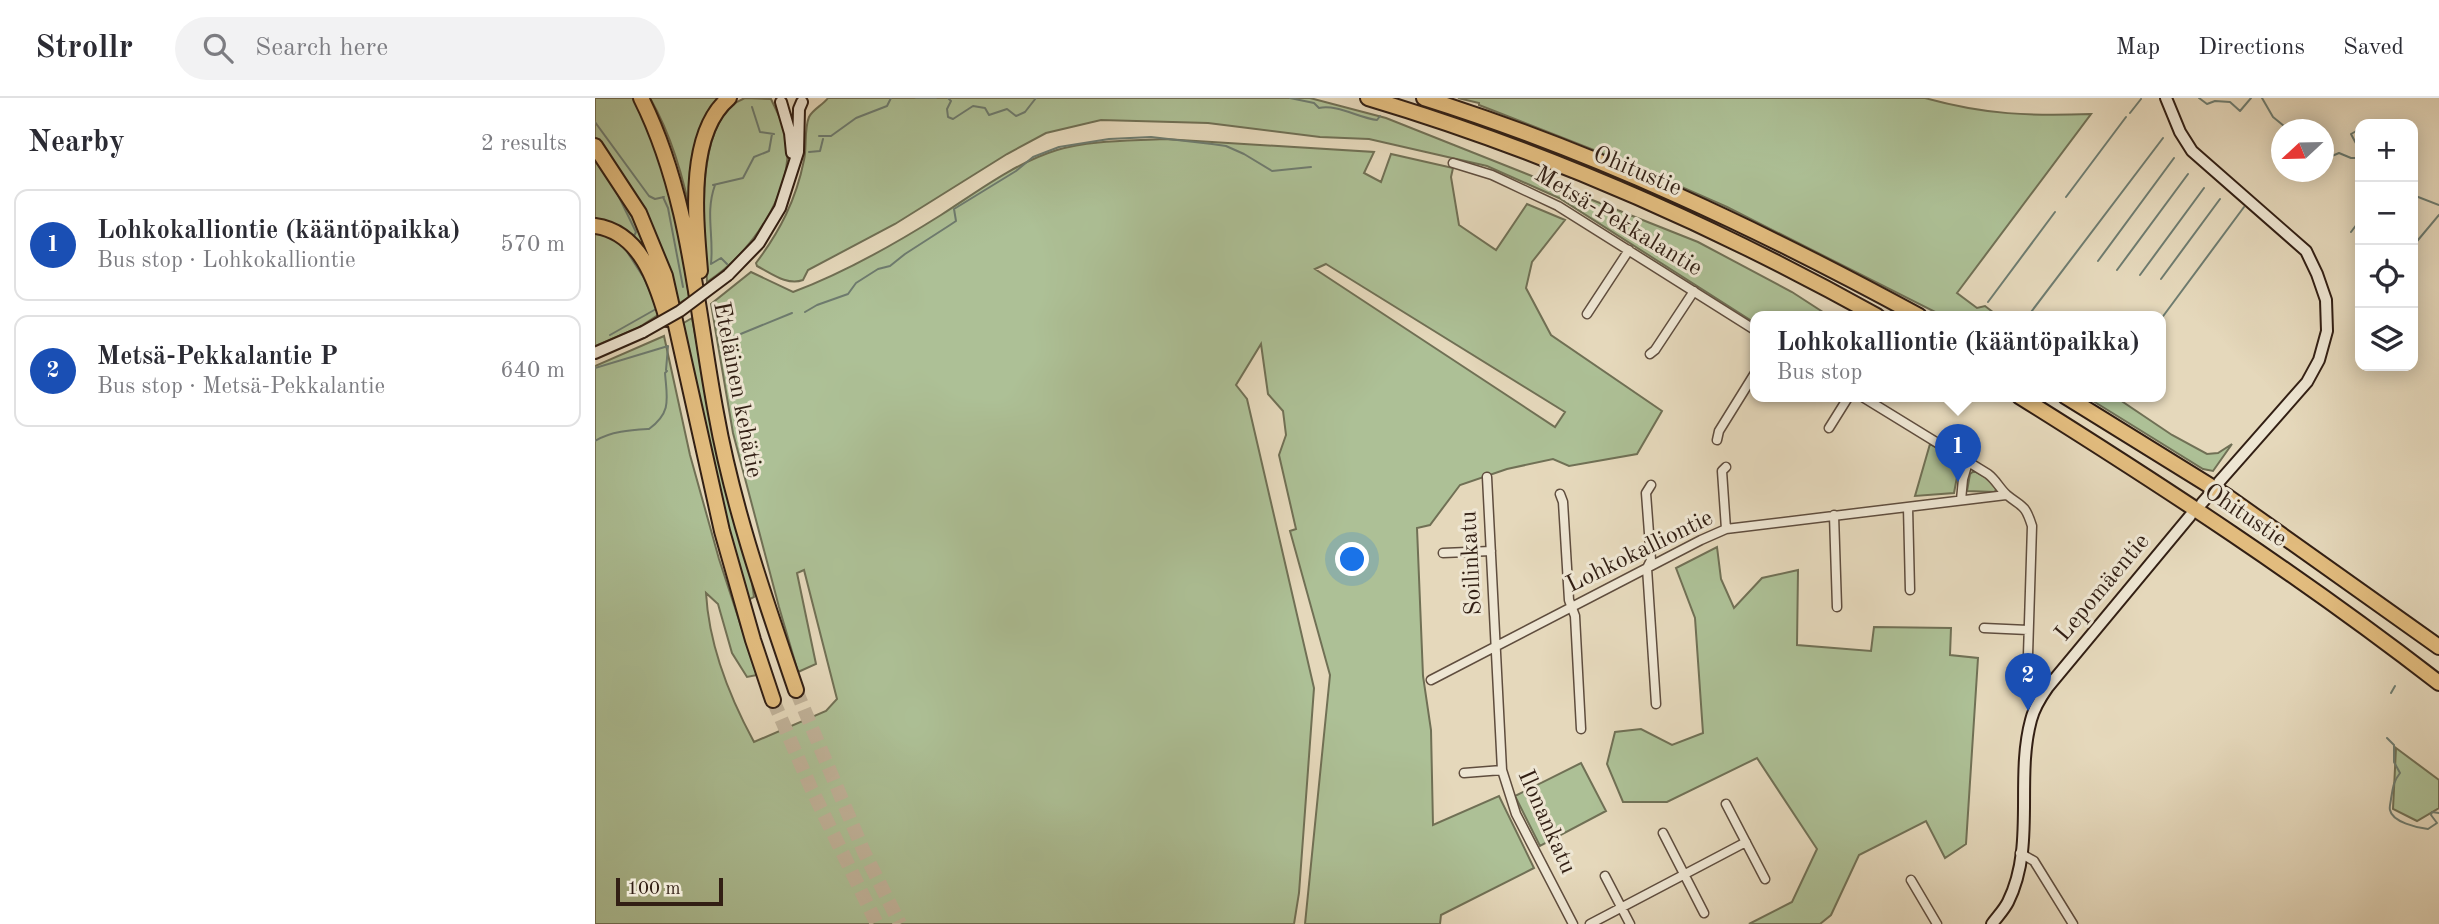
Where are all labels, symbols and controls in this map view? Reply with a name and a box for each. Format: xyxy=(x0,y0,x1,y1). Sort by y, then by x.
search box xyxy=(175,17,665,80)
icon: search xyxy=(199,29,237,67)
text: Strollr xyxy=(35,32,133,65)
text: Search here xyxy=(255,35,388,61)
text: Map xyxy=(2116,36,2160,60)
text: Directions xyxy=(2198,36,2305,60)
text: Saved xyxy=(2343,36,2404,60)
north arrow xyxy=(2271,119,2334,182)
map controls xyxy=(2355,119,2418,371)
button: + xyxy=(2355,119,2418,182)
text: Nearby xyxy=(28,128,125,158)
text: 2 results xyxy=(481,132,567,155)
street label: Ohitustie xyxy=(1589,143,1685,201)
street label: Metsä-Pekkalantie xyxy=(1530,163,1706,281)
button: − xyxy=(2355,182,2418,245)
text: Lohkokalliontie (kääntöpaikka) xyxy=(97,218,460,244)
text: 1 xyxy=(46,233,60,256)
text: 570 m xyxy=(500,233,565,256)
button: locate xyxy=(2355,245,2418,308)
text: Bus stop · Lohkokalliontie xyxy=(97,249,356,272)
street label: Eteläinen kehätie xyxy=(708,300,766,480)
button: layers xyxy=(2355,308,2418,371)
popup xyxy=(1750,311,2166,402)
text: Lohkokalliontie (kääntöpaikka) xyxy=(1776,330,2140,356)
text: Metsä-Pekkalantie P xyxy=(97,344,338,370)
text: 2 xyxy=(46,359,60,382)
text: 640 m xyxy=(500,359,565,382)
text: Bus stop xyxy=(1776,361,1862,384)
text: Bus stop · Metsä-Pekkalantie xyxy=(97,375,385,398)
pin: 1 xyxy=(1935,424,1981,482)
street label: Ohitustie xyxy=(2199,480,2291,552)
street label: Lohkokalliontie xyxy=(1563,506,1717,598)
street label: Soilinkatu xyxy=(1457,510,1487,616)
street label: Lepomäentie xyxy=(2051,530,2155,646)
your location xyxy=(1335,542,1369,576)
pin: 2 xyxy=(2005,653,2051,711)
street label: Ilonankatu xyxy=(1512,766,1580,878)
scale bar xyxy=(616,875,723,907)
text: 100 m xyxy=(627,880,680,899)

